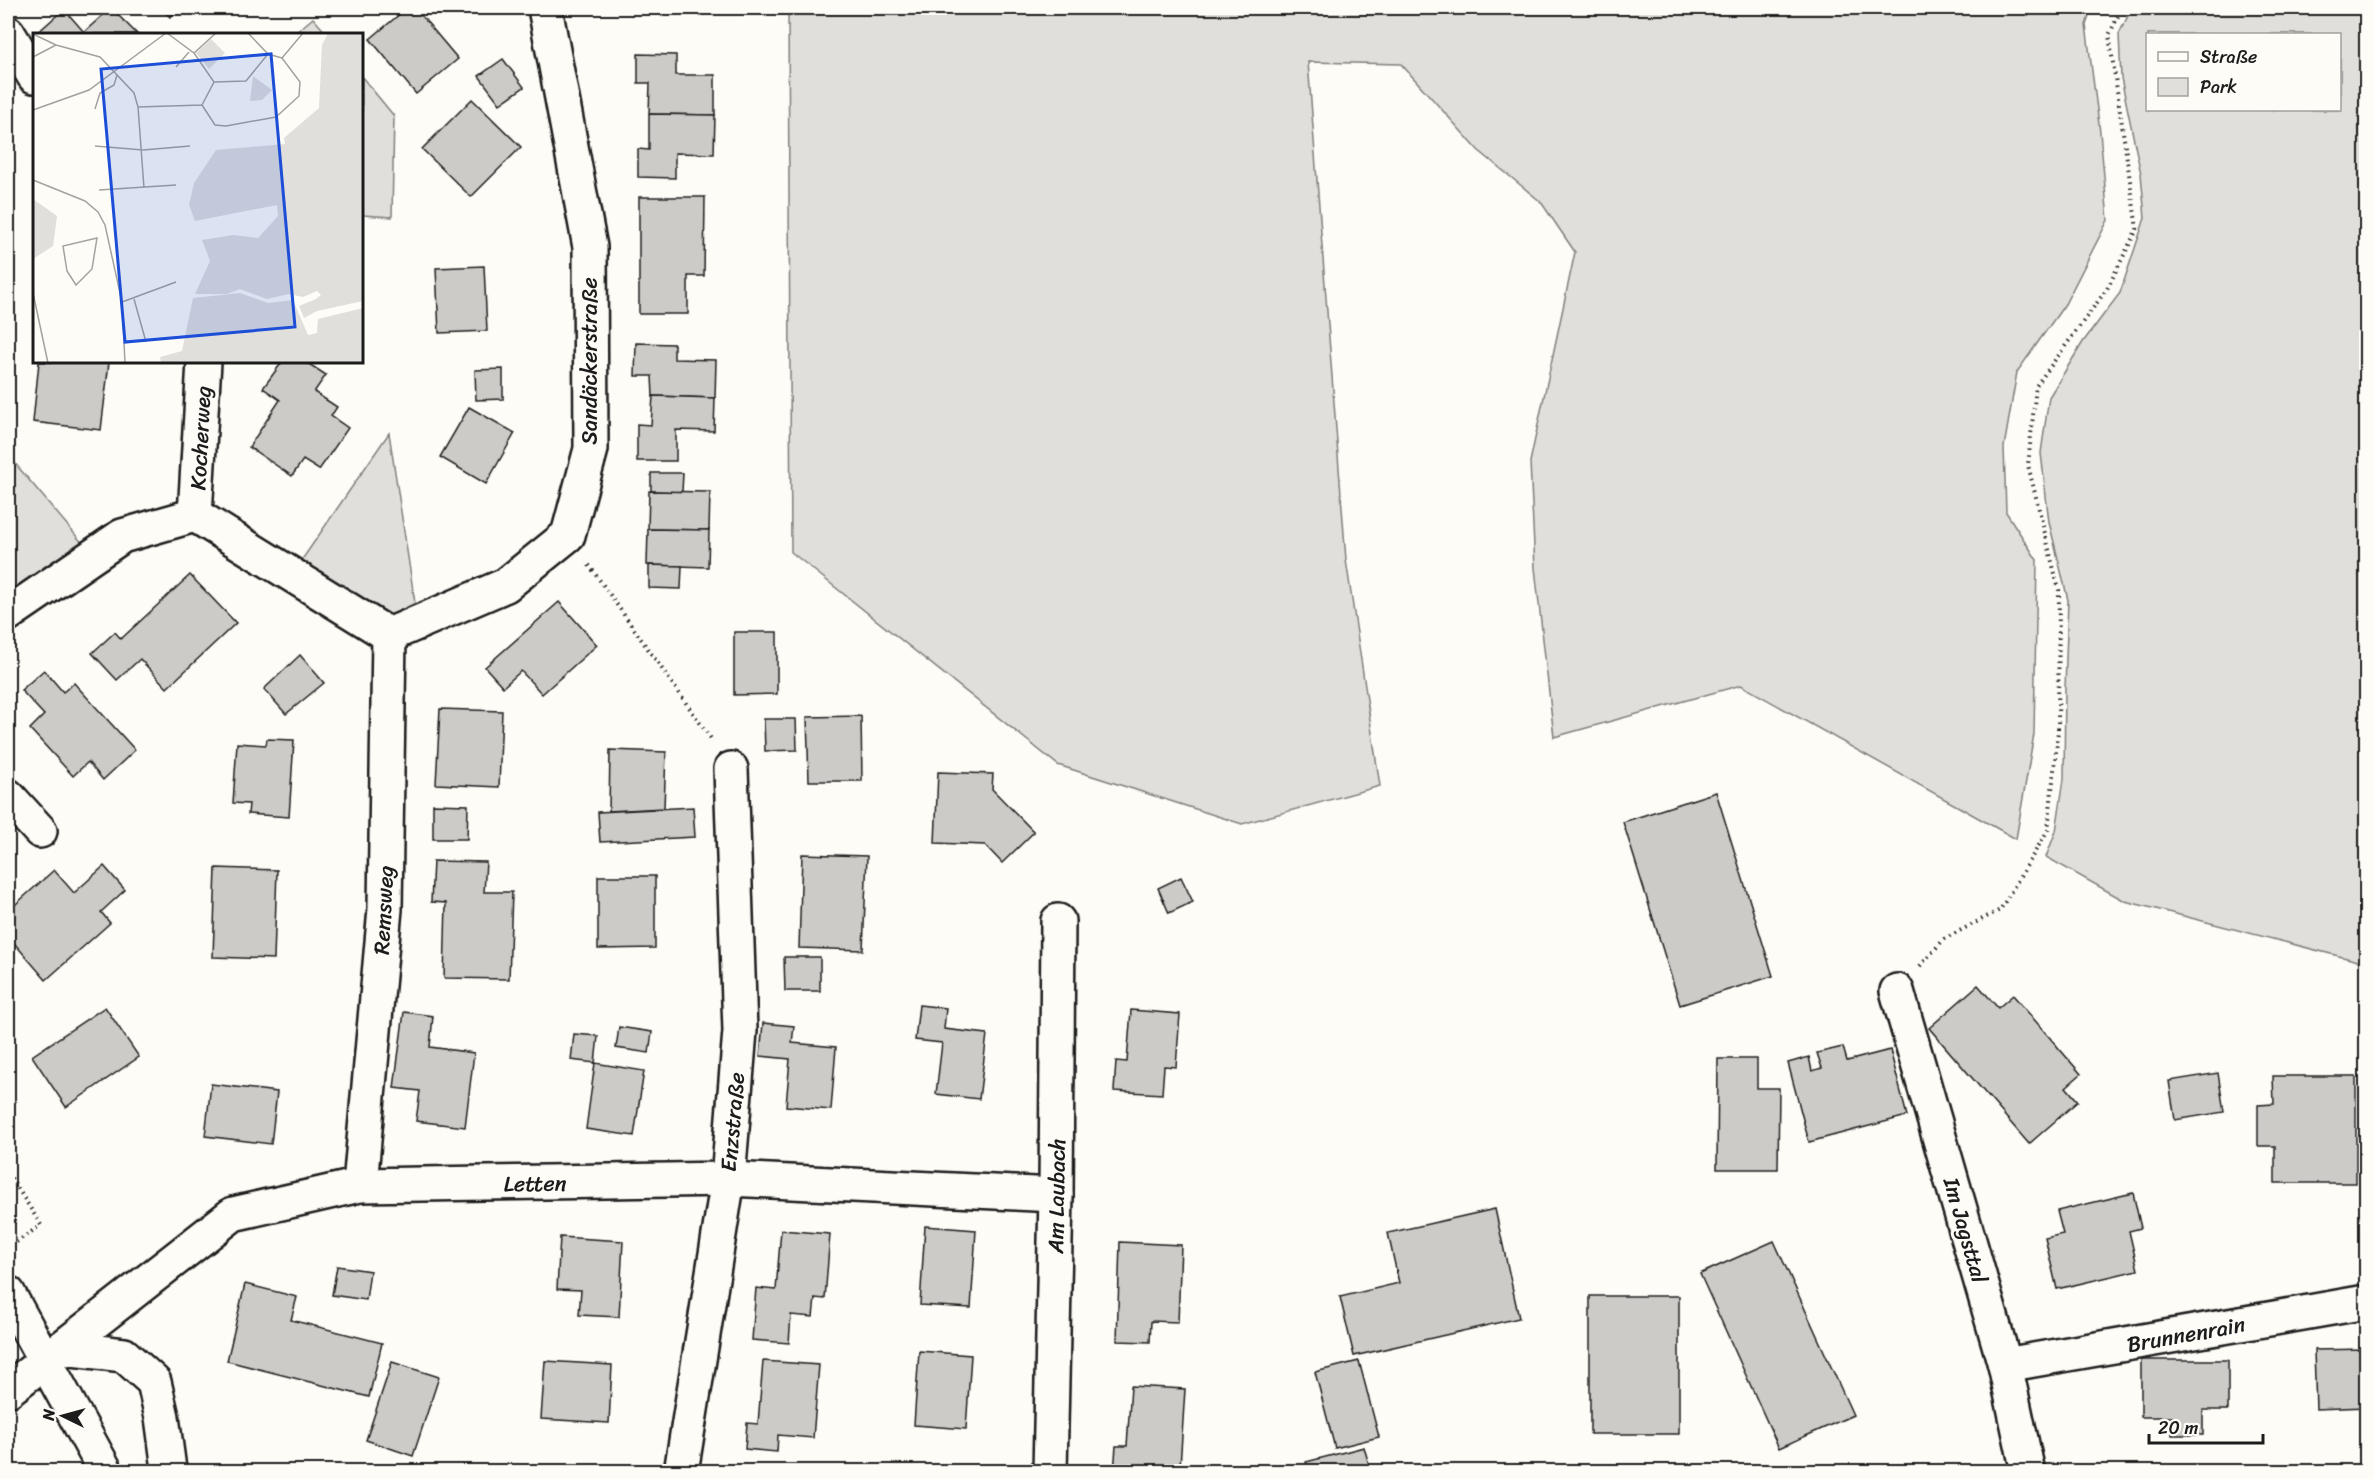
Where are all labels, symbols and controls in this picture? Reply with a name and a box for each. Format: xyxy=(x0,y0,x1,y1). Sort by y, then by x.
inset map xyxy=(33,33,363,363)
legend xyxy=(2146,33,2341,111)
text: Straße xyxy=(2200,41,2257,73)
text: Park xyxy=(2200,71,2237,103)
street label: Sandäckerstraße xyxy=(570,277,609,445)
street label: Kocherweg xyxy=(178,385,223,491)
street label: Remsweg xyxy=(362,864,405,956)
street label: Enzstraße xyxy=(709,1071,756,1173)
street label: Am Laubach xyxy=(1036,1138,1077,1255)
street label: Letten xyxy=(503,1163,567,1204)
street label: Im Jagsttal xyxy=(1932,1172,1999,1288)
street label: Brunnenrain xyxy=(2124,1305,2248,1364)
north arrow xyxy=(33,1386,93,1446)
text: N xyxy=(34,1407,64,1423)
scale bar xyxy=(2149,1407,2263,1445)
text: 20 m xyxy=(2158,1412,2198,1444)

